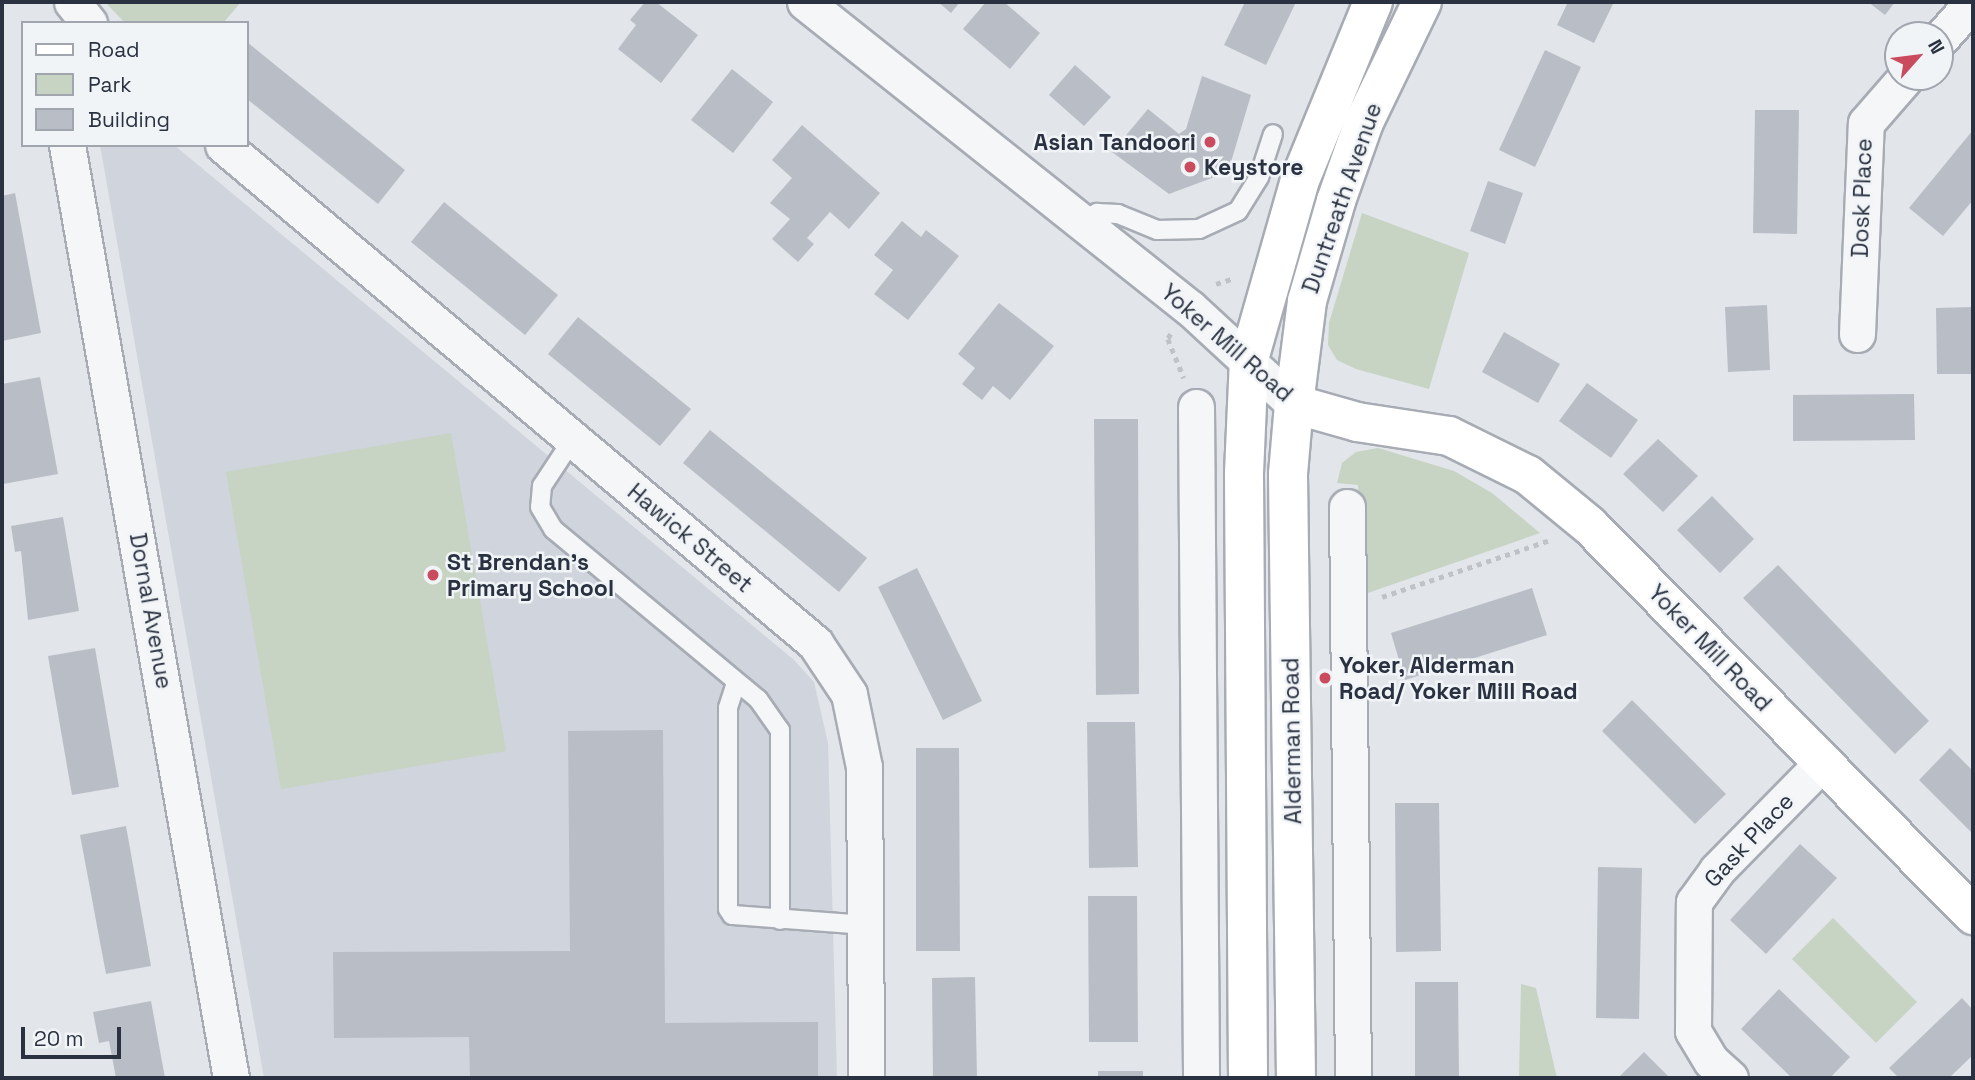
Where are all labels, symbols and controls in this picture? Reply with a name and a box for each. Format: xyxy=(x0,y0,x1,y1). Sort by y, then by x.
legend xyxy=(21,21,248,147)
north arrow xyxy=(1884,21,1954,91)
text: N xyxy=(1922,35,1950,58)
text: Road xyxy=(88,36,140,63)
text: Park xyxy=(88,71,132,98)
street label: Duntreath Avenue xyxy=(1296,99,1388,297)
text: Building xyxy=(88,106,170,133)
place label: Asian Tandoori xyxy=(1033,128,1196,156)
marker: Asian Tandoori xyxy=(1202,134,1218,150)
street label: Dosk Place xyxy=(1846,138,1878,258)
place label: Keystore xyxy=(1204,153,1303,181)
marker: Keystore xyxy=(1182,159,1198,175)
street label: Yoker Mill Road xyxy=(1156,278,1298,408)
street label: Hawick Street xyxy=(622,478,758,598)
street label: Dornal Avenue xyxy=(124,531,178,691)
place label: St Brendan's Primary School xyxy=(447,548,614,602)
marker: St Brendan's Primary School xyxy=(425,567,441,583)
street label: Yoker Mill Road xyxy=(1643,579,1777,717)
place label: Yoker, Alderman Road/ Yoker Mill Road xyxy=(1339,651,1578,705)
street label: Alderman Road xyxy=(1277,657,1307,825)
marker: Yoker, Alderman Road/ Yoker Mill Road xyxy=(1317,670,1333,686)
street label: Gask Place xyxy=(1699,787,1799,893)
scale bar xyxy=(24,1014,124,1058)
text: 20 m xyxy=(34,1025,84,1052)

